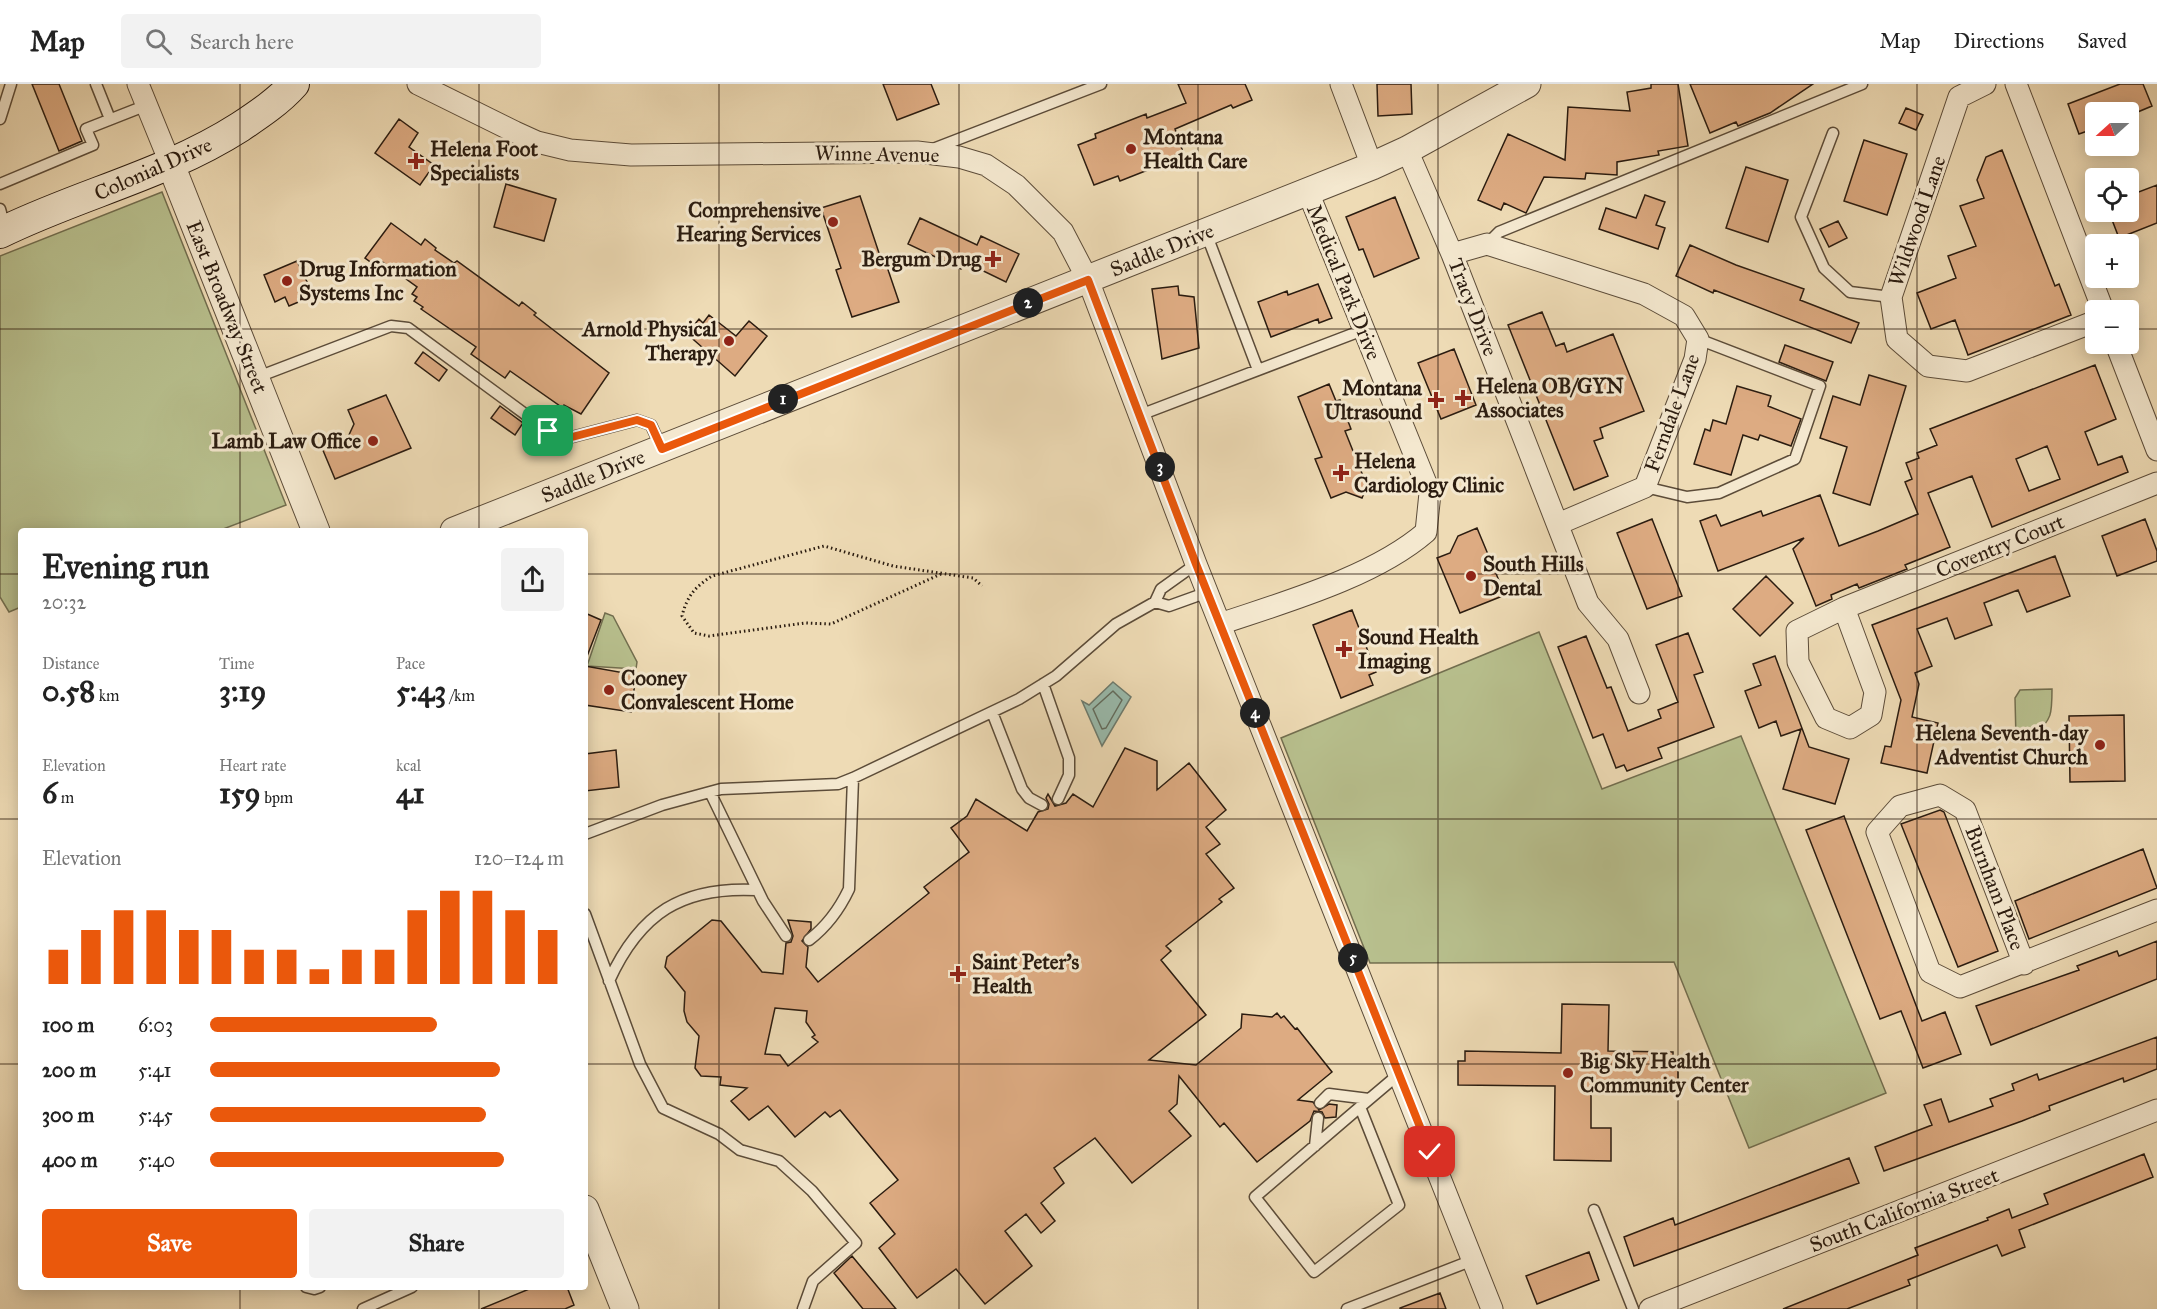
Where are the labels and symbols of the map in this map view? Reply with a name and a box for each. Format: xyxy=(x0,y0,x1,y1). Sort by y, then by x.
north arrow xyxy=(2085,102,2139,156)
place label: Montana Health Care xyxy=(1143,124,1248,174)
street label: Colonial Drive xyxy=(90,131,216,207)
place label: Helena Foot Specialists xyxy=(430,136,539,186)
street label: Winne Avenue xyxy=(814,140,940,168)
marker: Montana Health Care xyxy=(1124,142,1138,156)
marker: Helena Foot Specialists xyxy=(407,152,425,170)
street label: Wildwood Lane xyxy=(1882,152,1952,290)
place label: Comprehensive Hearing Services xyxy=(676,197,821,247)
street label: Medical Park Drive xyxy=(1301,200,1387,364)
marker: Comprehensive Hearing Services xyxy=(826,215,840,229)
street label: East Broadway Street xyxy=(180,217,274,398)
street label: Saddle Drive xyxy=(1106,217,1218,283)
place label: Bergum Drug xyxy=(862,246,982,272)
marker: Bergum Drug xyxy=(986,252,1000,266)
street label: Tracy Drive xyxy=(1443,255,1504,360)
place label: Drug Information Systems Inc xyxy=(299,256,457,306)
marker: Drug Information Systems Inc xyxy=(280,274,294,288)
pin: 2 xyxy=(1013,288,1043,318)
place label: Arnold Physical Therapy xyxy=(580,316,718,366)
marker: Arnold Physical Therapy xyxy=(722,334,736,348)
street label: Ferndale Lane xyxy=(1639,350,1706,476)
place label: Helena OB/GYN Associates xyxy=(1474,373,1624,423)
place label: Montana Ultrasound xyxy=(1324,375,1423,425)
pin: 1 xyxy=(768,384,798,414)
marker: Helena OB/GYN Associates xyxy=(1454,389,1472,407)
marker: Montana Ultrasound xyxy=(1427,391,1445,409)
pin xyxy=(522,405,573,456)
place label: Lamb Law Office xyxy=(212,428,361,454)
marker: Lamb Law Office xyxy=(366,434,380,448)
street label: Saddle Drive xyxy=(537,443,649,509)
place label: Helena Cardiology Clinic xyxy=(1354,448,1504,498)
pin: 3 xyxy=(1145,452,1175,482)
marker: Helena Cardiology Clinic xyxy=(1332,464,1350,482)
street label: Coventry Court xyxy=(1932,508,2068,584)
place label: South Hills Dental xyxy=(1483,551,1584,601)
marker: South Hills Dental xyxy=(1464,569,1478,583)
place label: Sound Health Imaging xyxy=(1358,624,1479,674)
marker: Sound Health Imaging xyxy=(1335,640,1353,658)
place label: Cooney Convalescent Home xyxy=(621,665,794,715)
marker: Cooney Convalescent Home xyxy=(602,683,616,697)
pin: 4 xyxy=(1240,698,1270,728)
place label: Helena Seventh-day Adventist Church xyxy=(1915,720,2089,770)
marker: Helena Seventh-day Adventist Church xyxy=(2093,738,2107,752)
street label: Burnham Place xyxy=(1959,822,2031,954)
pin: 5 xyxy=(1338,943,1368,973)
place label: Saint Peter's Health xyxy=(972,949,1079,999)
marker: Saint Peter's Health xyxy=(949,965,967,983)
place label: Big Sky Health Community Center xyxy=(1580,1048,1750,1098)
marker: Big Sky Health Community Center xyxy=(1561,1066,1575,1080)
pin xyxy=(1404,1126,1455,1177)
street label: South California Street xyxy=(1806,1162,2003,1258)

